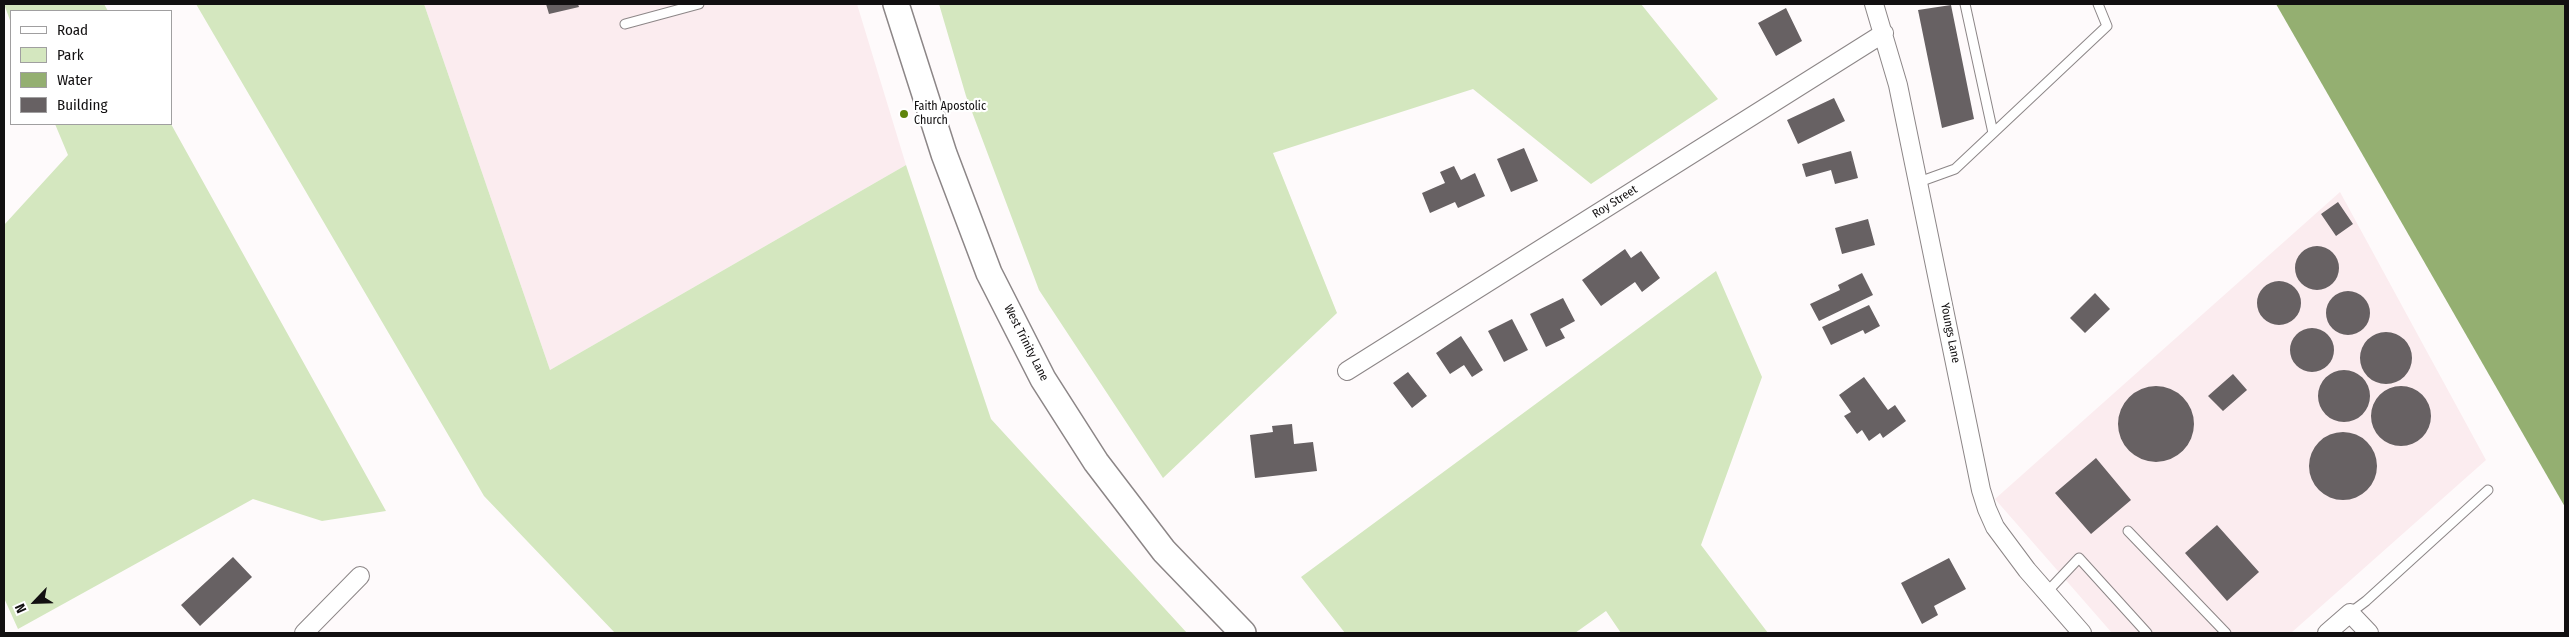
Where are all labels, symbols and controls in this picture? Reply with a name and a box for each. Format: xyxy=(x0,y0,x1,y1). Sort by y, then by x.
legend xyxy=(10,10,172,125)
text: Road xyxy=(57,21,88,39)
text: Park xyxy=(57,46,84,64)
text: Water xyxy=(57,71,92,89)
text: Building xyxy=(57,96,108,114)
place label: Faith Apostolic Church xyxy=(914,100,986,128)
marker: Faith Apostolic Church xyxy=(898,108,910,120)
street label: Roy Street xyxy=(1590,183,1640,221)
street label: West Trinity Lane xyxy=(1001,302,1051,384)
street label: Youngs Lane xyxy=(1937,302,1963,364)
north arrow xyxy=(10,577,60,627)
text: N xyxy=(11,601,30,616)

